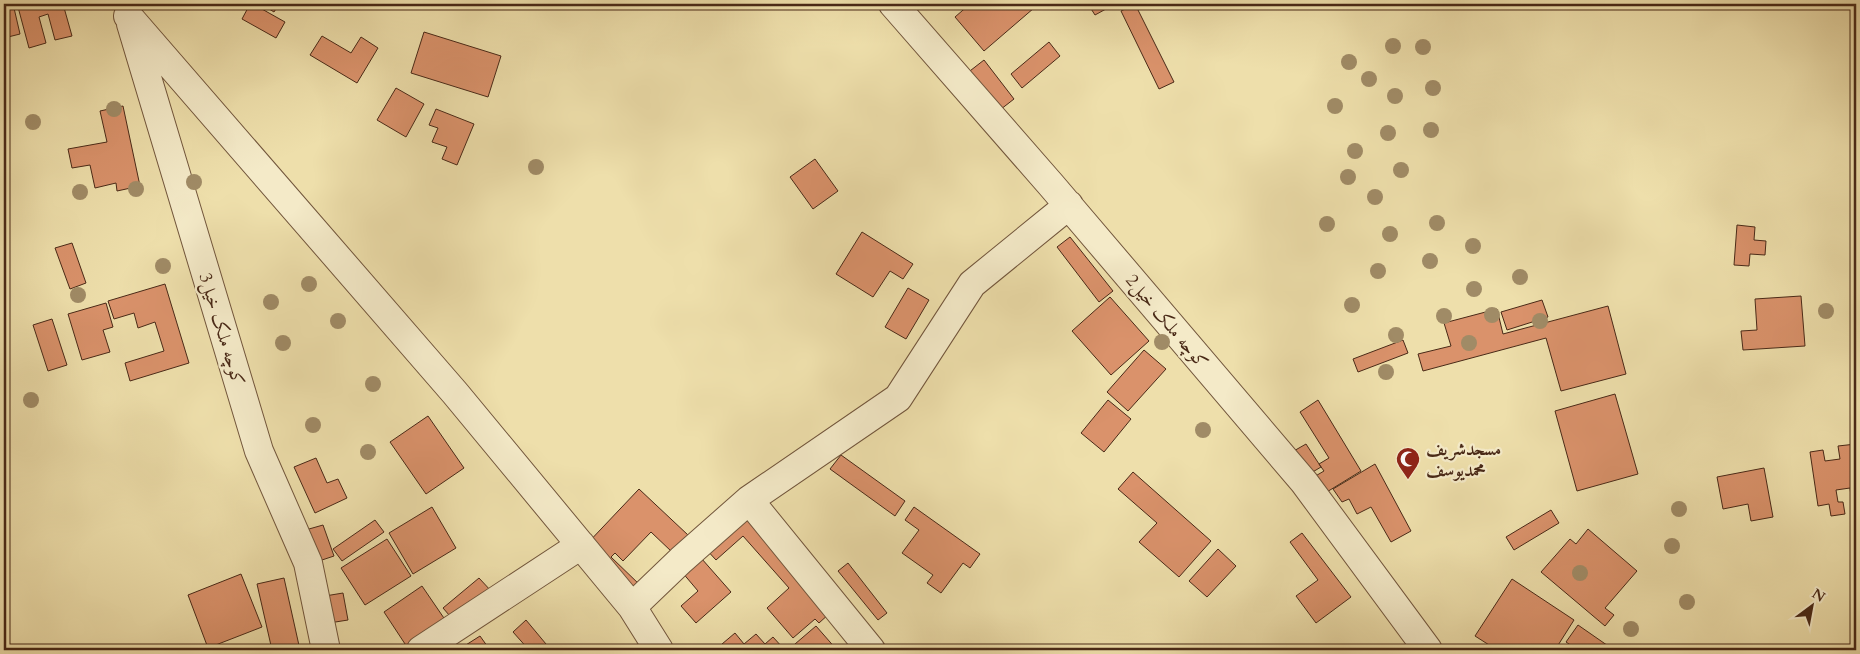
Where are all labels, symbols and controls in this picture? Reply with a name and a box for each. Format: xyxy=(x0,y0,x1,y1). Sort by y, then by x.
street label: کوچه ملک خیل2 xyxy=(1120,269,1214,374)
street label: کوچه ملک خیل3 xyxy=(193,270,251,389)
place label: مسجدشریف محمدیوسف xyxy=(1426,437,1501,483)
mosque icon: مسجدشریف محمدیوسف xyxy=(1395,446,1421,480)
north arrow xyxy=(1788,582,1838,632)
text: N xyxy=(1808,584,1829,607)

